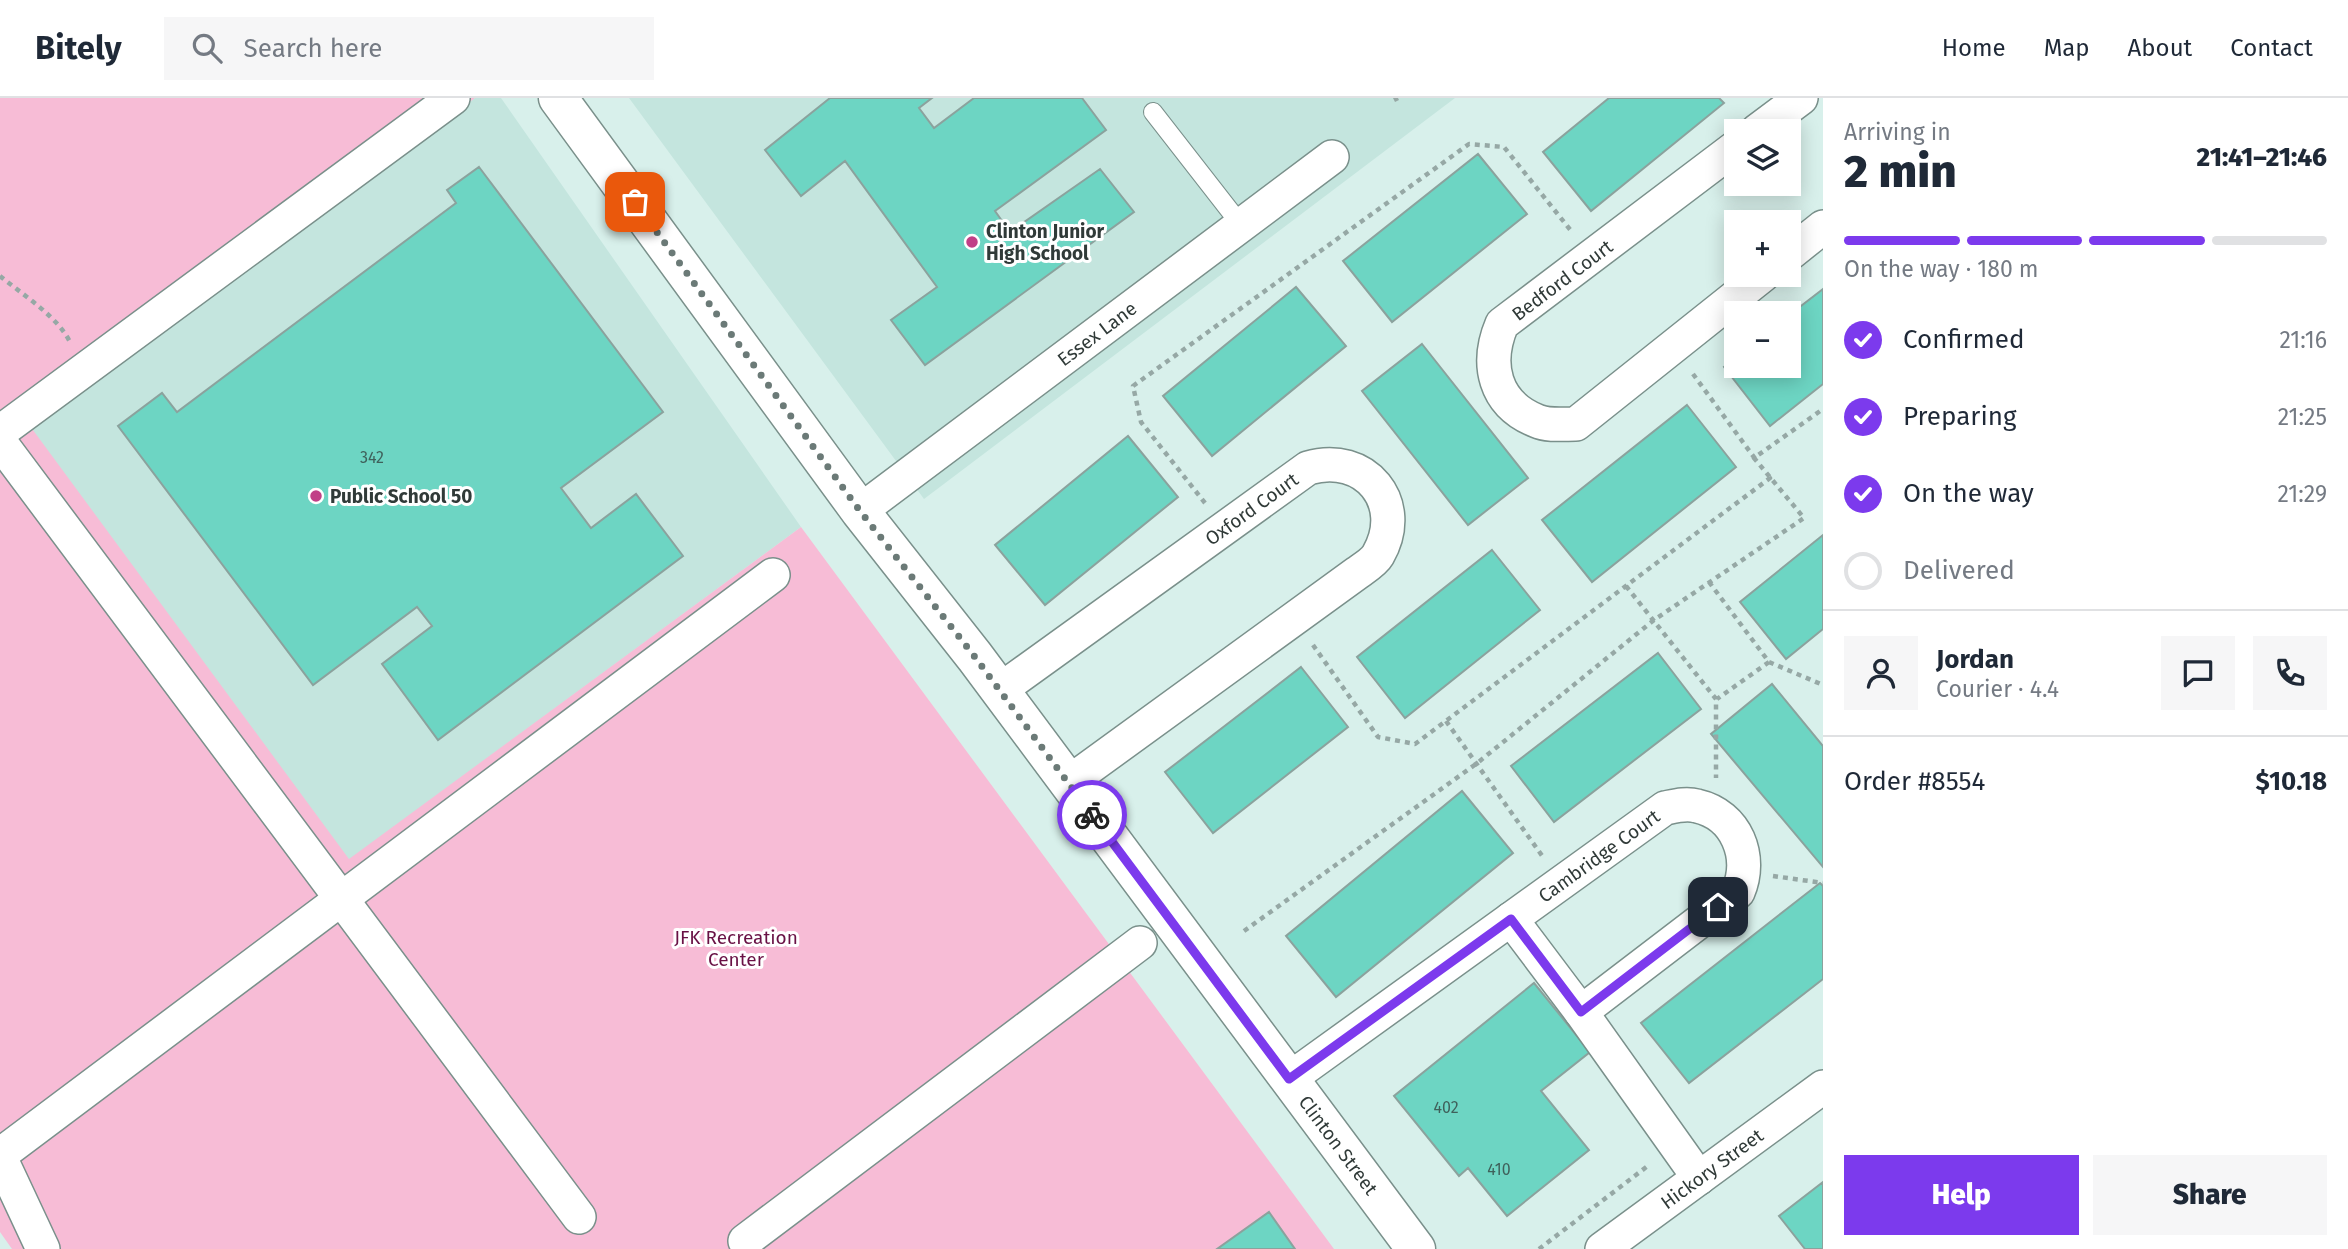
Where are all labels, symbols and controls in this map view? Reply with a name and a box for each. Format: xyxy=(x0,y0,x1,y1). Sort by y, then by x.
search box xyxy=(164,17,654,80)
text: Bitely xyxy=(35,28,122,68)
icon: search xyxy=(188,29,226,67)
text: Search here xyxy=(244,33,382,64)
text: Home xyxy=(1942,34,2006,62)
text: Map xyxy=(2044,34,2090,62)
text: About xyxy=(2128,34,2192,62)
text: Contact xyxy=(2230,34,2313,62)
text: Arriving in xyxy=(1844,118,1951,146)
map controls xyxy=(1724,119,1801,378)
button: layers xyxy=(1724,119,1801,196)
text: 21:41–21:46 xyxy=(2197,142,2327,173)
text: 2 min xyxy=(1844,144,1957,199)
pin xyxy=(605,172,665,232)
icon: bag xyxy=(616,183,654,221)
button: + xyxy=(1724,210,1801,287)
place label: Clinton Junior High School xyxy=(986,220,1105,265)
marker: Clinton Junior High School xyxy=(964,234,980,250)
street label: Bedford Court xyxy=(1507,235,1617,326)
text: On the way · 180 m xyxy=(1844,255,2039,283)
street label: Essex Lane xyxy=(1053,297,1141,371)
button: − xyxy=(1724,301,1801,378)
icon: check xyxy=(1844,321,1882,359)
text: Confirmed xyxy=(1903,324,2024,355)
text: 21:16 xyxy=(2279,326,2327,354)
icon: check xyxy=(1844,398,1882,436)
text: Preparing xyxy=(1903,401,2016,432)
text: 21:25 xyxy=(2278,403,2327,431)
house number: 342 xyxy=(360,448,384,467)
street label: Oxford Court xyxy=(1201,468,1303,550)
icon: check xyxy=(1844,475,1882,513)
text: On the way xyxy=(1903,478,2034,509)
text: 21:29 xyxy=(2277,480,2327,508)
place label: Public School 50 xyxy=(330,485,472,508)
marker: Public School 50 xyxy=(308,488,324,504)
text: Delivered xyxy=(1903,555,2015,586)
button: person xyxy=(1844,636,1918,710)
button: chat xyxy=(2161,636,2235,710)
button: phone xyxy=(2253,636,2327,710)
text: Jordan xyxy=(1936,644,2014,675)
text: Courier · 4.4 xyxy=(1936,675,2059,703)
text: Order #8554 xyxy=(1844,766,1985,797)
text: $10.18 xyxy=(2256,766,2327,797)
courier xyxy=(1057,780,1127,850)
icon: bike xyxy=(1073,796,1111,834)
street label: Cambridge Court xyxy=(1534,805,1664,908)
pin xyxy=(1688,877,1748,937)
icon: home xyxy=(1699,888,1737,926)
park label: JFK Recreation Center xyxy=(674,926,798,971)
street label: Clinton Street xyxy=(1294,1091,1383,1200)
house number: 402 xyxy=(1433,1098,1459,1117)
street label: Hickory Street xyxy=(1656,1124,1768,1214)
button: Help xyxy=(1844,1155,2079,1235)
button: Share xyxy=(2093,1155,2327,1235)
house number: 410 xyxy=(1487,1160,1511,1179)

